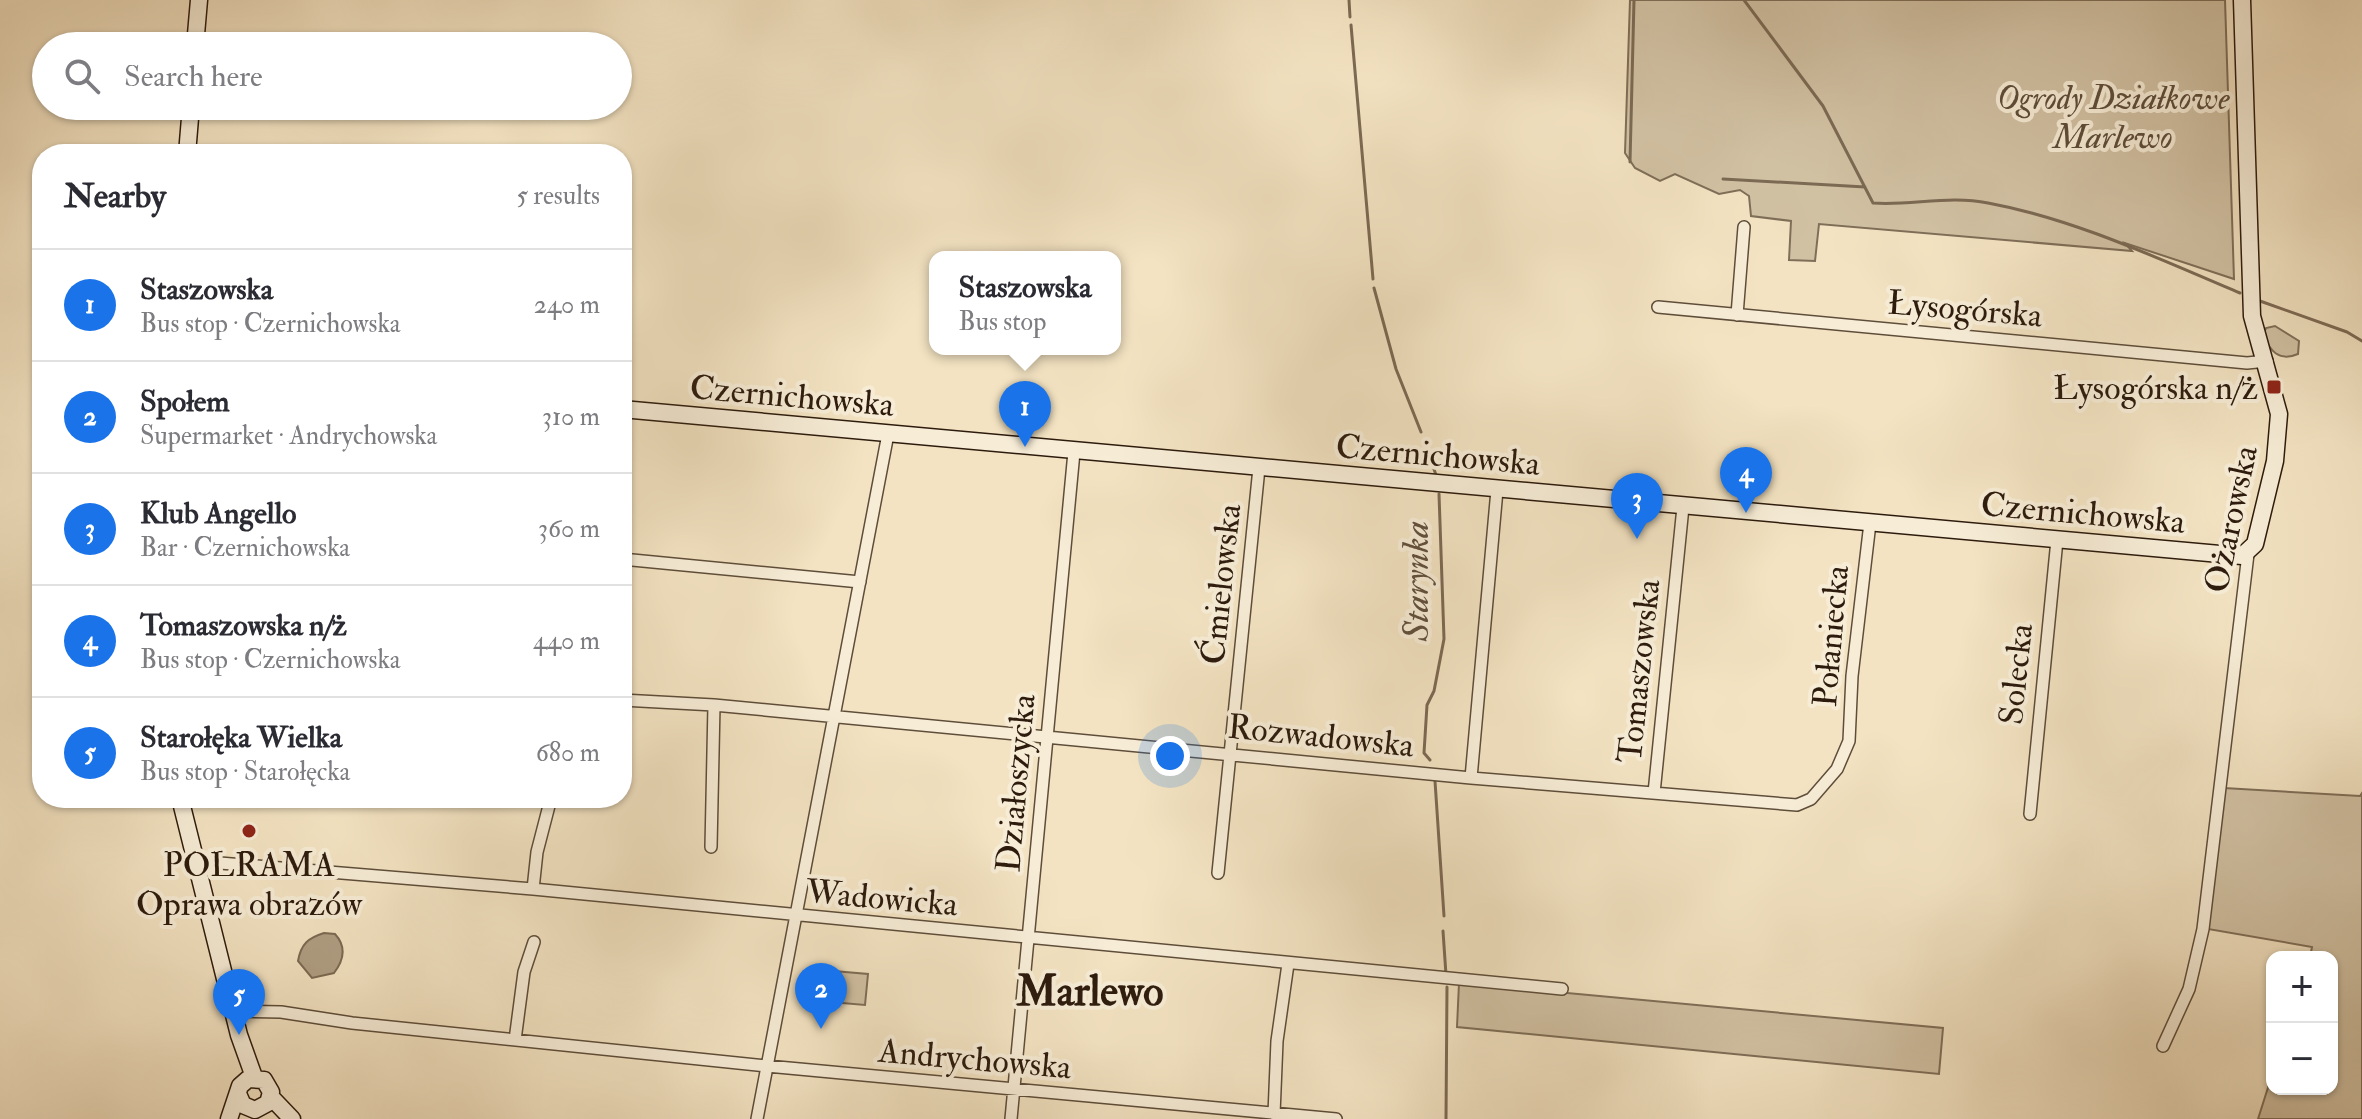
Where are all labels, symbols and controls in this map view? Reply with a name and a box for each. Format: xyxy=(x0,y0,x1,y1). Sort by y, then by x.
search box xyxy=(32,32,632,120)
icon: search xyxy=(60,54,104,98)
text: Search here xyxy=(124,58,263,95)
park label: Ogrody Działkowe Marlewo xyxy=(1996,77,2230,159)
text: Nearby xyxy=(64,175,166,218)
text: 5 results xyxy=(516,180,600,212)
popup xyxy=(929,251,1121,355)
text: Staszowska xyxy=(958,269,1092,306)
text: Staszowska xyxy=(140,271,273,308)
street label: Łysogórska xyxy=(1886,281,2045,338)
text: 1 xyxy=(85,289,95,321)
text: 240 m xyxy=(534,289,600,321)
text: Bus stop xyxy=(958,306,1046,338)
text: Bus stop · Czernichowska xyxy=(140,308,400,340)
street label: Czernichowska xyxy=(688,366,897,427)
place label: Łysogórska n/ż xyxy=(2053,367,2258,410)
marker: Łysogórska n/ż xyxy=(2265,378,2283,396)
pin: 1 xyxy=(999,381,1051,447)
text: Społem xyxy=(140,383,230,420)
text: 2 xyxy=(83,401,97,433)
text: 310 m xyxy=(542,401,600,433)
text: Supermarket · Andrychowska xyxy=(140,420,437,452)
street label: Czernichowska xyxy=(1334,425,1543,486)
street label: Ożarowska xyxy=(2195,441,2268,597)
pin: 4 xyxy=(1720,447,1772,513)
pin: 3 xyxy=(1611,473,1663,539)
street label: Czernichowska xyxy=(1979,483,2188,544)
text: Klub Angello xyxy=(140,495,297,532)
street label: Ćmielowska xyxy=(1191,501,1251,667)
text: 3 xyxy=(85,513,95,545)
text: 360 m xyxy=(538,513,600,545)
water label: Starynka xyxy=(1394,521,1439,642)
text: Bar · Czernichowska xyxy=(140,532,350,564)
street label: Połaniecka xyxy=(1804,562,1859,709)
street label: Tomaszowska xyxy=(1608,576,1671,765)
text: Tomaszowska n/ż xyxy=(140,607,347,644)
street label: Solecka xyxy=(1990,620,2043,727)
text: 4 xyxy=(83,625,97,657)
text: 440 m xyxy=(533,625,600,657)
text: Bus stop · Czernichowska xyxy=(140,644,400,676)
street label: Działoszycka xyxy=(987,691,1046,874)
street label: Rozwadowska xyxy=(1226,705,1417,768)
text: Starołęka Wielka xyxy=(140,719,342,756)
your location xyxy=(1150,736,1190,776)
text: 5 xyxy=(84,737,96,769)
text: 680 m xyxy=(536,737,600,769)
text: Bus stop · Starołęcka xyxy=(140,756,350,788)
marker: POLRAMA Oprawa obrazów xyxy=(240,822,258,840)
place label: POLRAMA Oprawa obrazów xyxy=(136,844,363,926)
street label: Wadowicka xyxy=(803,870,960,927)
map controls xyxy=(2266,951,2338,1095)
button: + xyxy=(2266,951,2338,1023)
pin: 2 xyxy=(795,963,847,1029)
district label: Marlewo xyxy=(1015,966,1164,1018)
pin: 5 xyxy=(213,969,265,1035)
button: − xyxy=(2266,1023,2338,1095)
street label: Andrychowska xyxy=(876,1030,1074,1089)

